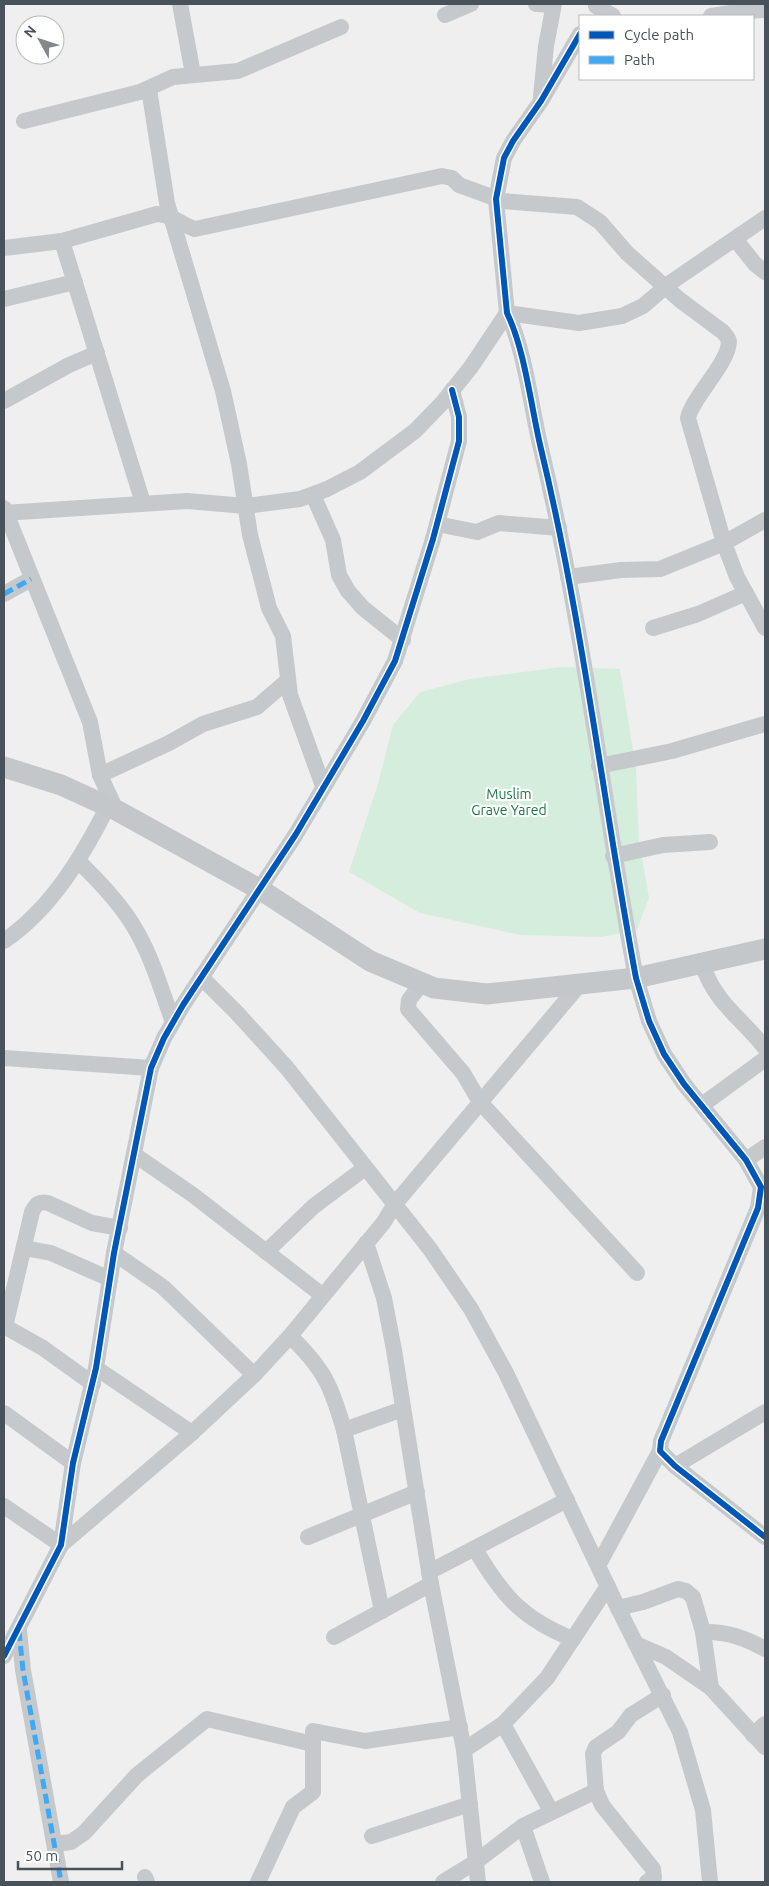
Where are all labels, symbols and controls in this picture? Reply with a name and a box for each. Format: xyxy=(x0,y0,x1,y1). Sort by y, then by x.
north arrow xyxy=(15,15,65,65)
legend xyxy=(579,15,754,80)
text: N xyxy=(21,22,40,41)
text: Cycle path xyxy=(624,26,694,43)
text: Path xyxy=(624,51,655,68)
park label: Muslim Grave Yared xyxy=(471,786,547,818)
scale bar xyxy=(18,1838,121,1870)
text: 50 m xyxy=(25,1847,58,1864)

